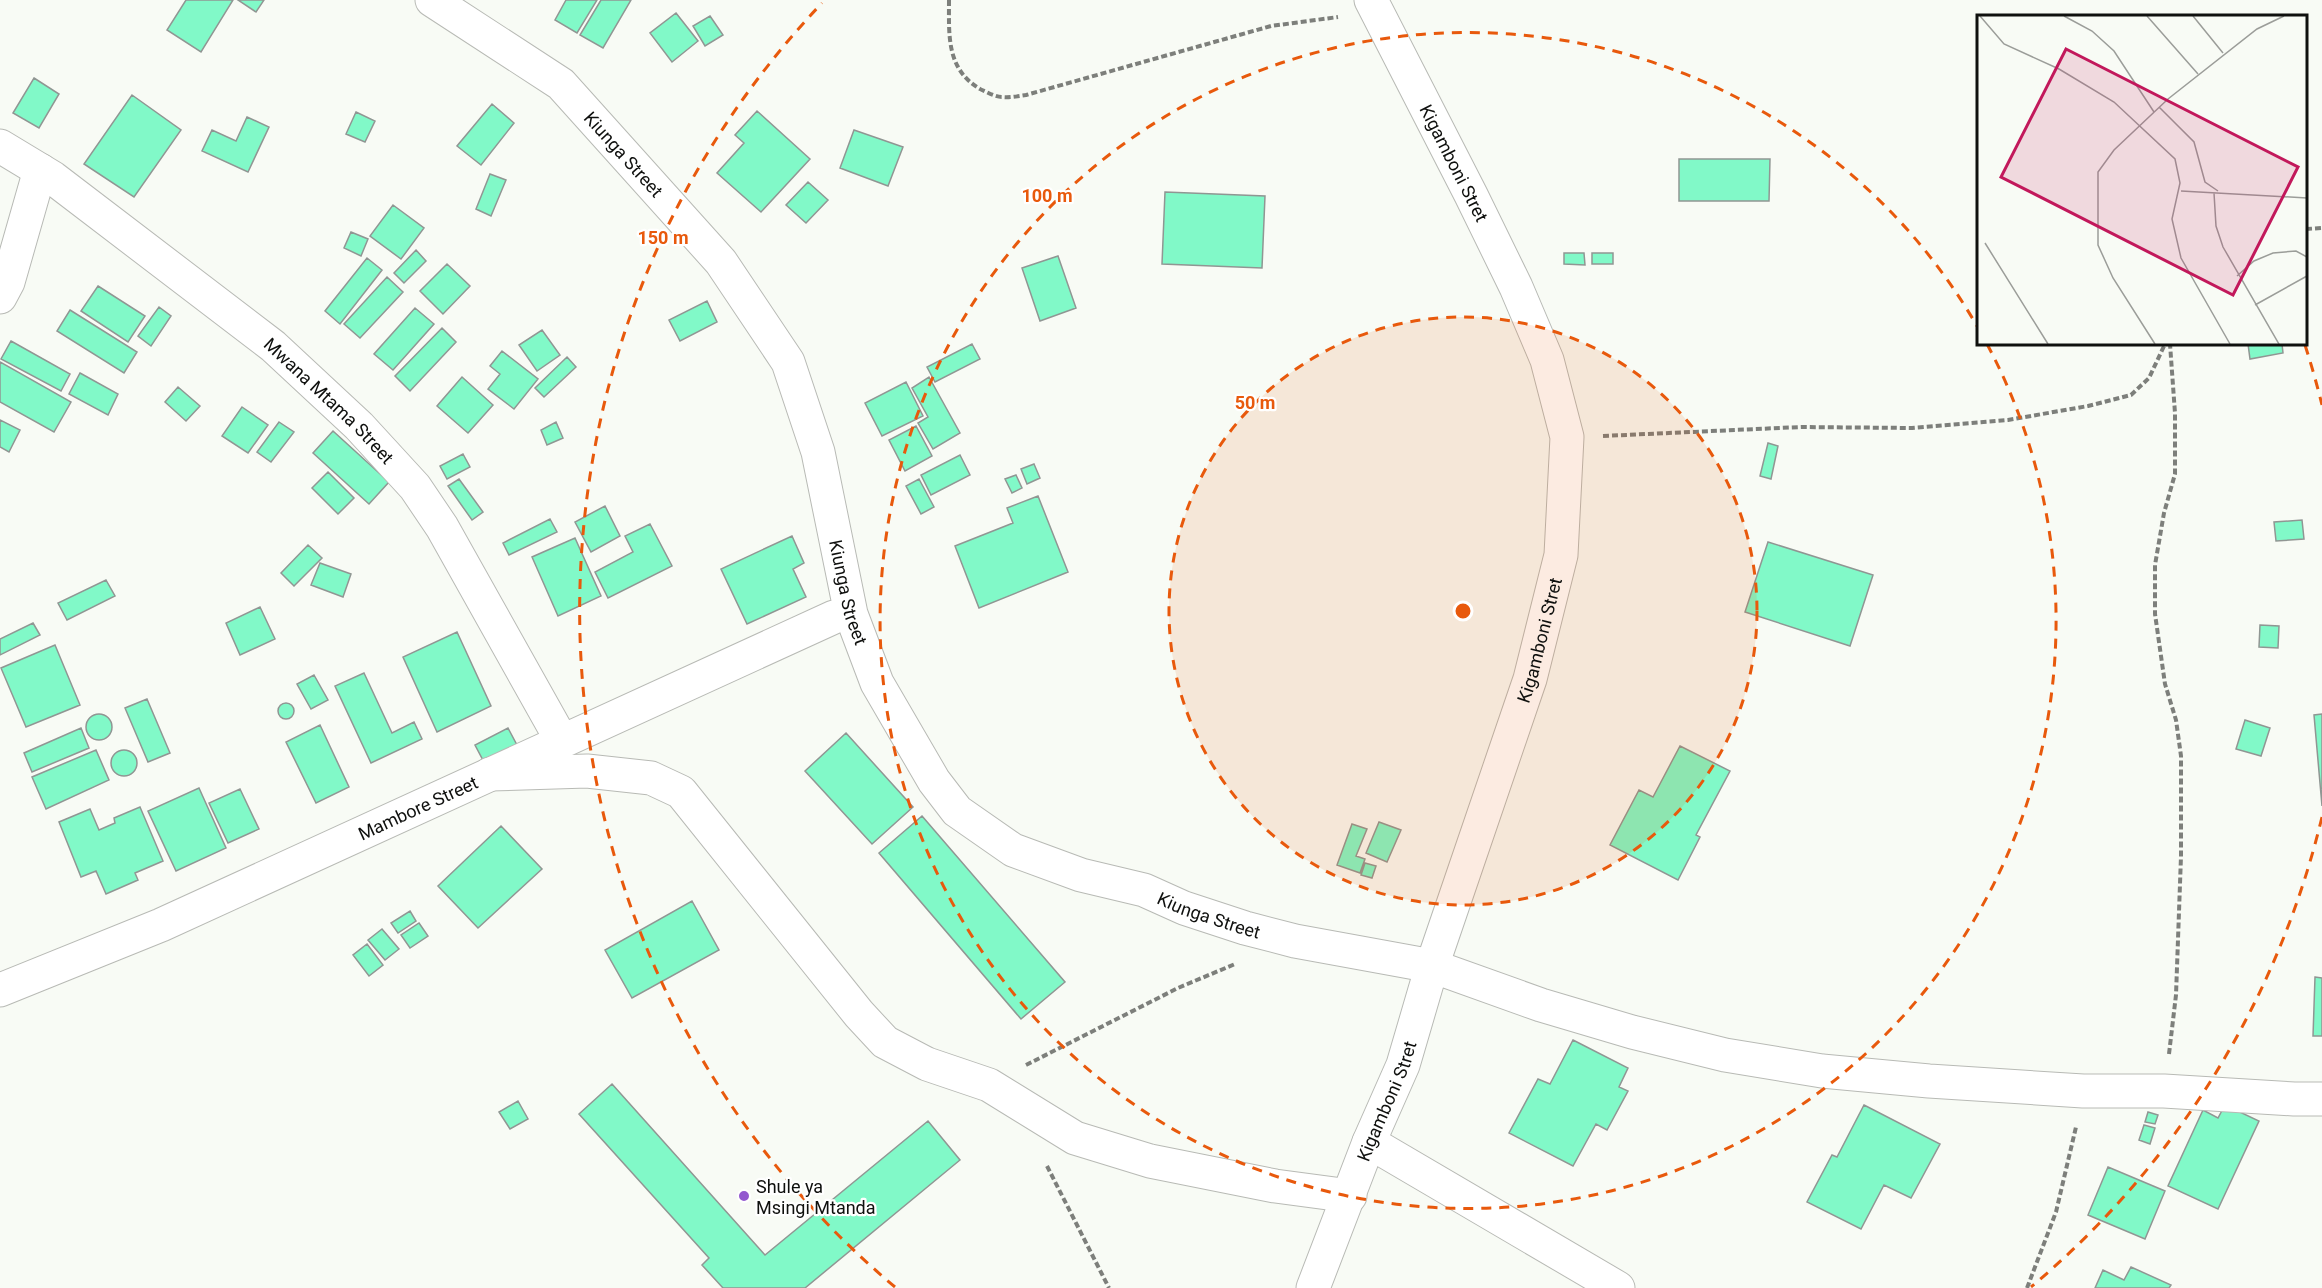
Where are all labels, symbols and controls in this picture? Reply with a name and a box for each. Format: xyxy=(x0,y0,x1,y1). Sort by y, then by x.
inset map xyxy=(1977,15,2307,345)
street label: Kigamboni Stret xyxy=(1415,101,1493,225)
street label: Kiunga Street xyxy=(580,107,668,201)
text: 100 m xyxy=(1021,185,1073,206)
text: 150 m xyxy=(637,227,689,248)
street label: Mwana Mtama Street xyxy=(260,333,399,468)
text: 50 m xyxy=(1235,392,1275,413)
street label: Kiunga Street xyxy=(826,538,872,648)
street label: Kigamboni Stret xyxy=(1512,575,1566,705)
centre of rings xyxy=(1453,601,1473,621)
street label: Mambore Street xyxy=(355,771,481,844)
street label: Kiunga Street xyxy=(1154,887,1263,942)
street label: Kigamboni Stret xyxy=(1352,1038,1420,1164)
place label: Shule ya Msingi Mtanda xyxy=(756,1176,876,1218)
marker: Shule ya Msingi Mtanda xyxy=(737,1189,751,1203)

